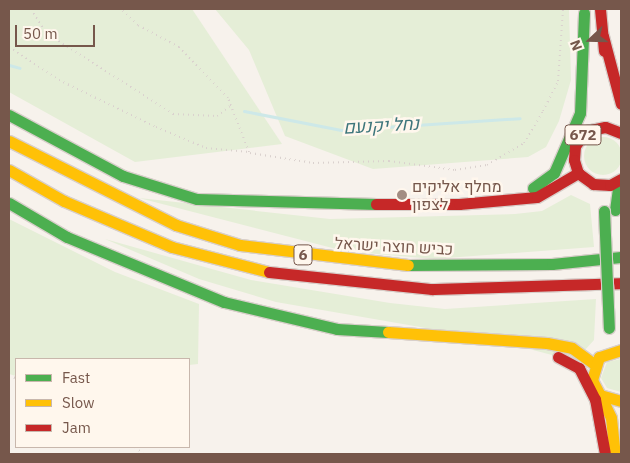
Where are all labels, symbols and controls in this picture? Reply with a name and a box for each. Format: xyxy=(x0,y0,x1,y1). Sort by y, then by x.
scale bar xyxy=(18,15,98,47)
north arrow xyxy=(565,15,615,65)
text: 50 m xyxy=(23,24,58,43)
text: N xyxy=(566,37,586,53)
water label: נחל יקנעם xyxy=(343,113,419,139)
road number: 672 xyxy=(564,122,602,148)
place label: מחלף אליקים לצפון xyxy=(412,176,502,214)
marker: מחלף אליקים לצפון xyxy=(396,189,408,201)
street label: כביש חוצה ישראל xyxy=(334,233,454,259)
road number: 6 xyxy=(293,242,313,268)
legend xyxy=(15,358,190,448)
text: Fast xyxy=(62,368,90,387)
text: Slow xyxy=(62,393,95,412)
text: Jam xyxy=(62,418,91,437)

